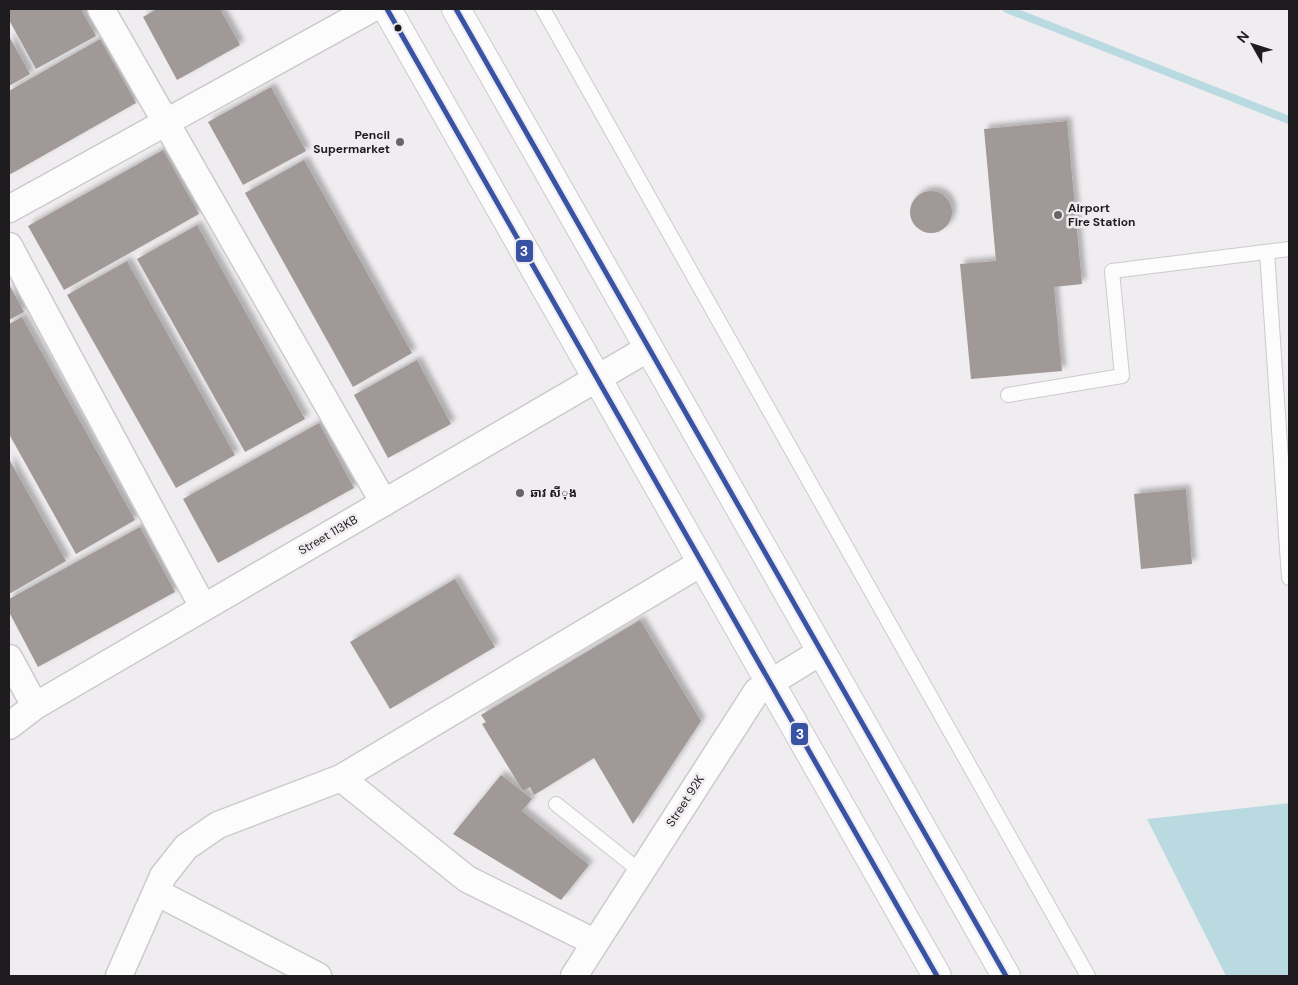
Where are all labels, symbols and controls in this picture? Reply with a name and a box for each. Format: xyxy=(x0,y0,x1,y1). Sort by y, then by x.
north arrow xyxy=(1228,20,1278,70)
unlabelled marker xyxy=(393,23,403,33)
text: N xyxy=(1233,27,1253,46)
place label: Pencil Supermarket xyxy=(313,127,390,157)
marker: Pencil Supermarket xyxy=(394,136,406,148)
place label: Airport Fire Station xyxy=(1068,200,1135,230)
marker: Airport Fire Station xyxy=(1052,209,1064,221)
line badge: 3 xyxy=(515,239,534,263)
text: 3 xyxy=(520,242,528,260)
place label: ឆាវ សីុង xyxy=(530,485,577,501)
marker: ឆាវ សីុង xyxy=(514,487,526,499)
street label: Street 113KB xyxy=(295,512,361,558)
line badge: 3 xyxy=(790,722,809,746)
text: 3 xyxy=(796,725,804,743)
street label: Street 92K xyxy=(662,772,708,830)

